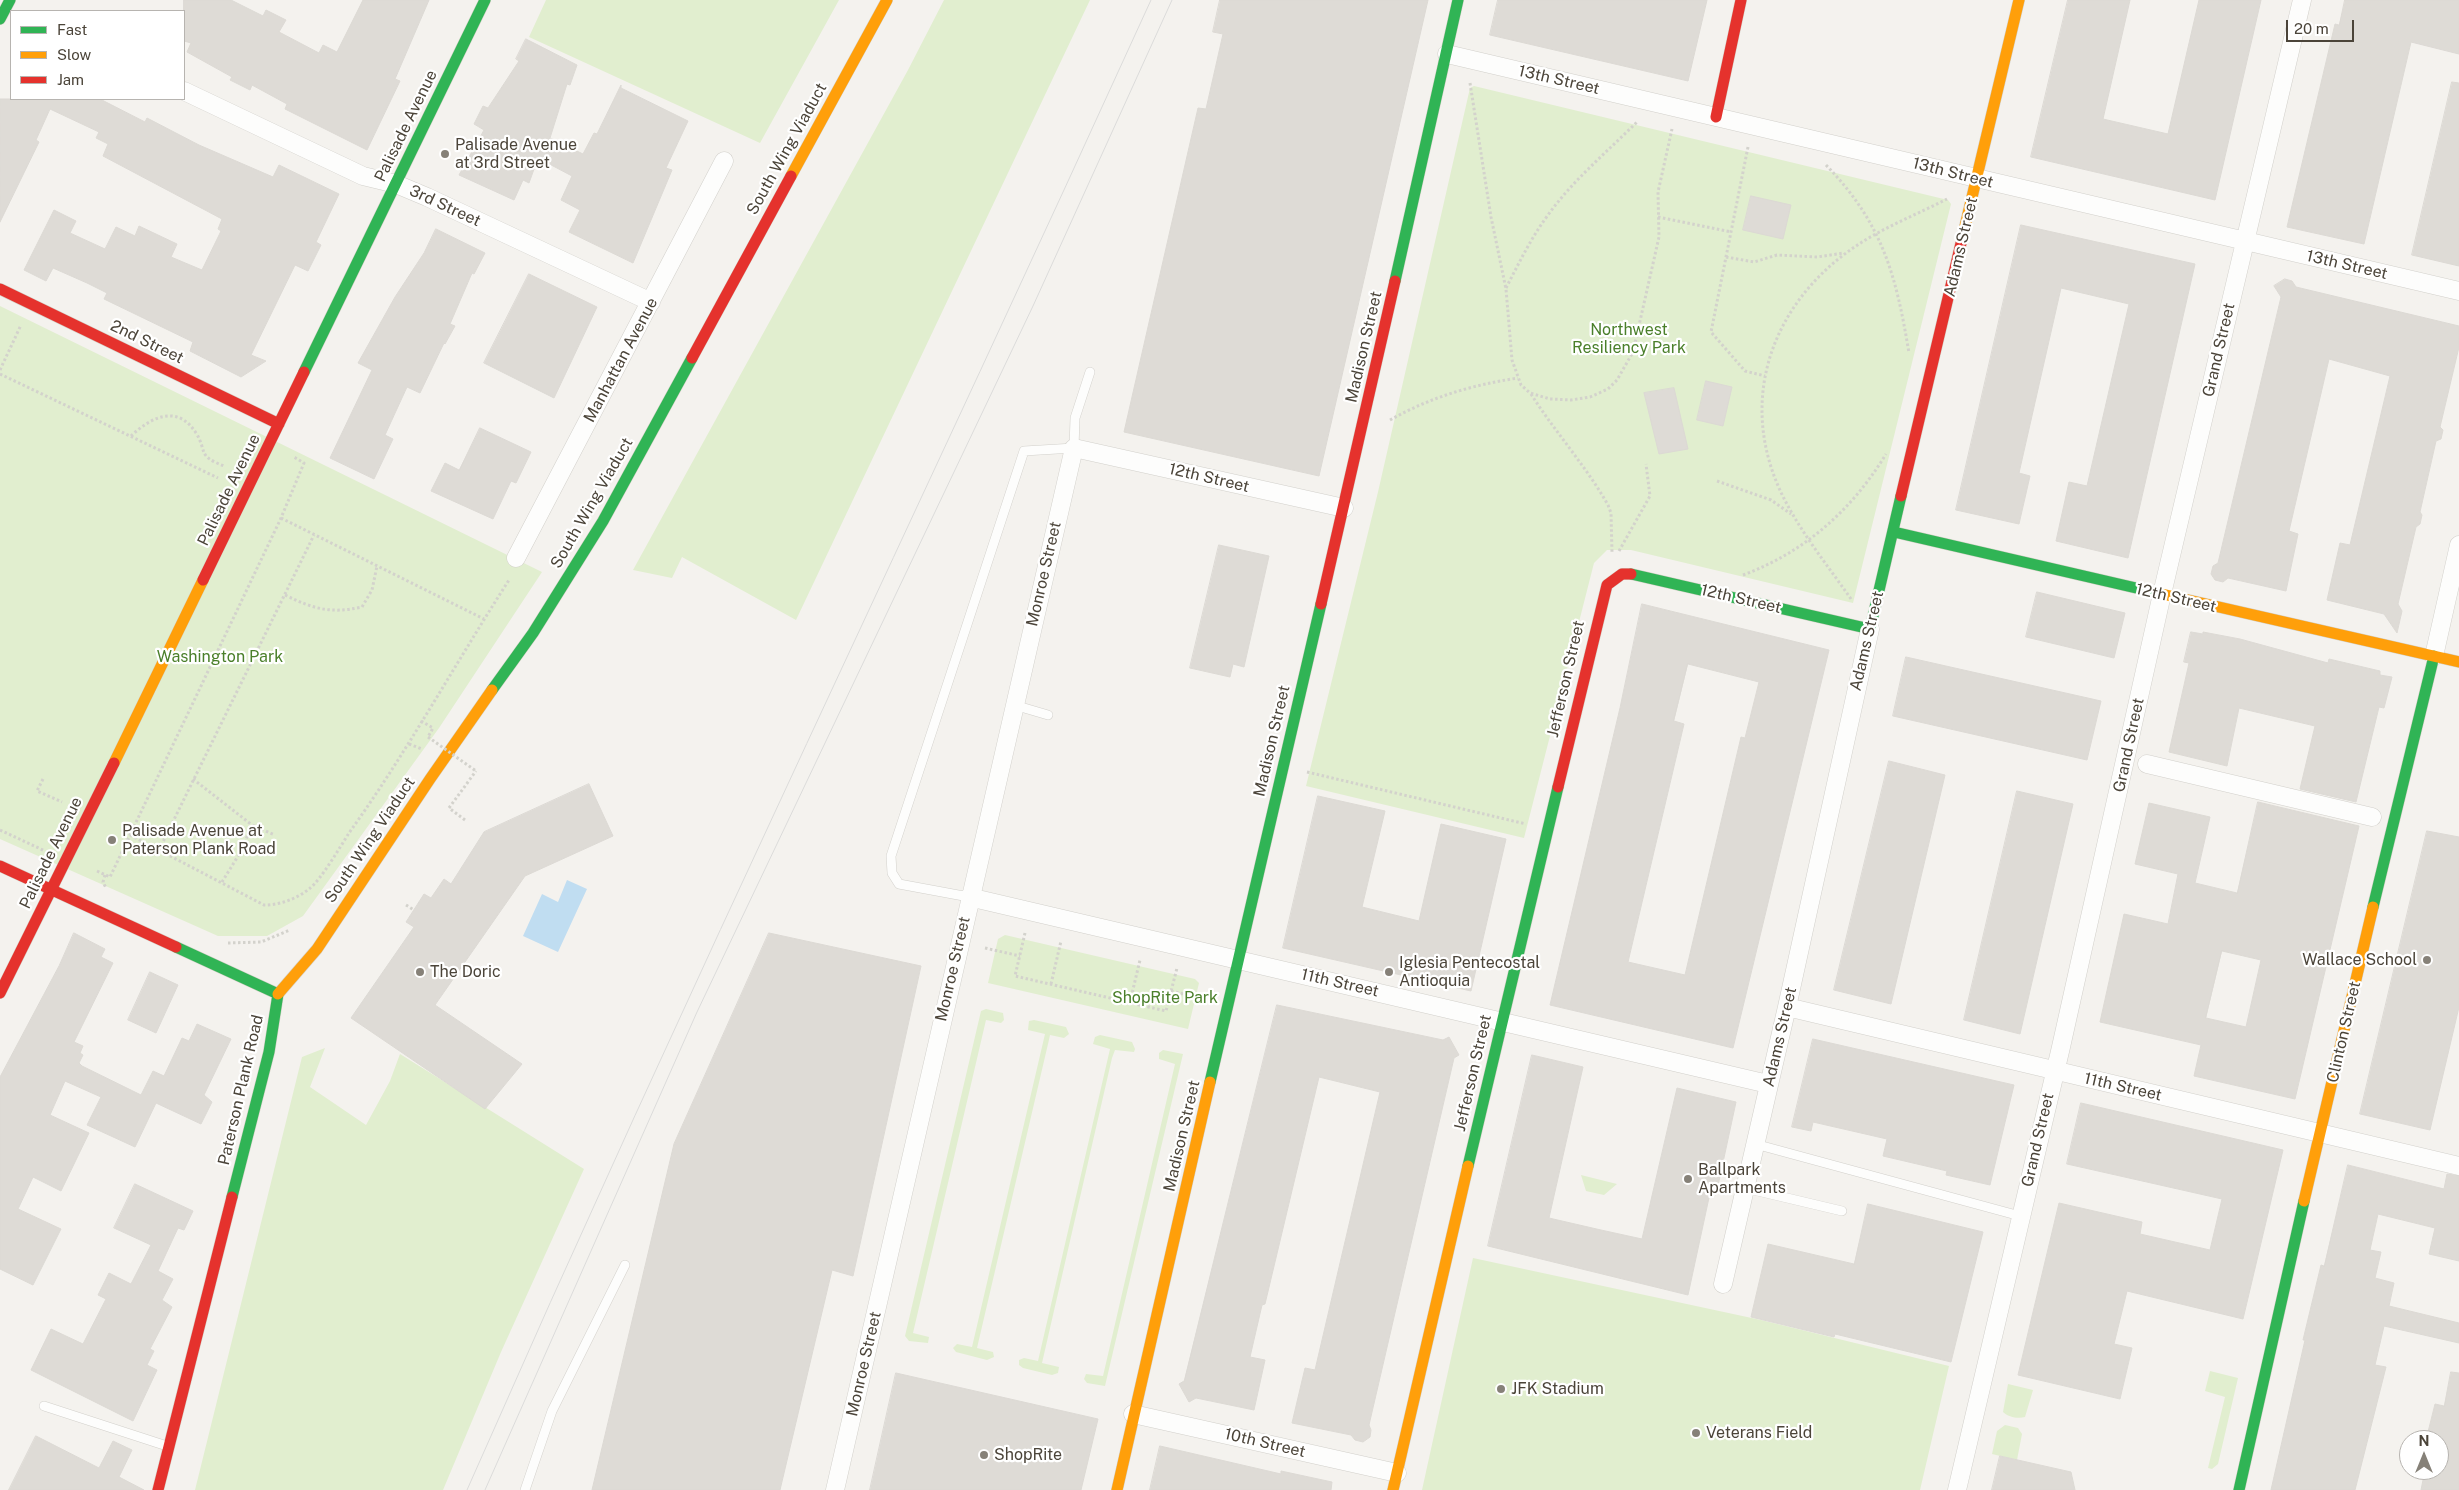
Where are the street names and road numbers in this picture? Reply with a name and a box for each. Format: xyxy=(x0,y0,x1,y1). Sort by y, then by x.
street label: 13th Street xyxy=(1517,61,1601,99)
street label: Palisade Avenue xyxy=(371,67,441,185)
street label: South Wing Viaduct xyxy=(743,80,831,218)
street label: 13th Street xyxy=(1911,154,1995,192)
street label: 3rd Street xyxy=(406,181,484,231)
street label: Adams Street xyxy=(1940,195,1982,299)
street label: 13th Street xyxy=(2305,246,2389,284)
street label: Madison Street xyxy=(1342,290,1386,404)
street label: Manhattan Avenue xyxy=(580,294,662,426)
street label: Grand Street xyxy=(2199,301,2239,399)
street label: 2nd Street xyxy=(107,316,187,368)
street label: Palisade Avenue xyxy=(194,431,264,549)
street label: South Wing Viaduct xyxy=(547,434,637,572)
street label: 12th Street xyxy=(1167,459,1251,497)
street label: Monroe Street xyxy=(1023,520,1065,628)
street label: 12th Street xyxy=(2134,579,2218,617)
street label: 12th Street xyxy=(1699,580,1783,618)
street label: Adams Street xyxy=(1846,589,1888,693)
street label: Jefferson Street xyxy=(1543,619,1589,739)
street label: Madison Street xyxy=(1250,684,1294,798)
street label: Grand Street xyxy=(2110,696,2148,794)
street label: South Wing Viaduct xyxy=(321,773,419,907)
street label: Palisade Avenue xyxy=(16,794,86,912)
street label: Monroe Street xyxy=(932,915,974,1023)
street label: 11th Street xyxy=(1299,965,1381,1001)
street label: Clinton Street xyxy=(2323,979,2365,1085)
street label: Adams Street xyxy=(1759,985,1801,1089)
street label: Paterson Plank Road xyxy=(214,1013,268,1167)
street label: Jefferson Street xyxy=(1450,1013,1496,1133)
street label: 11th Street xyxy=(2082,1069,2164,1105)
street label: Madison Street xyxy=(1160,1079,1204,1193)
street label: Grand Street xyxy=(2018,1091,2058,1189)
street label: Monroe Street xyxy=(843,1310,885,1418)
street label: 10th Street xyxy=(1223,1424,1307,1462)

